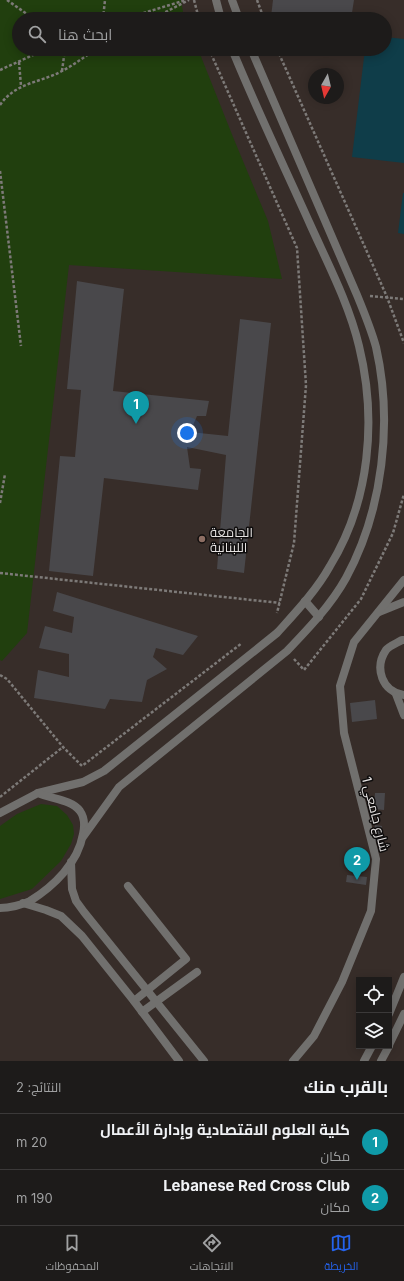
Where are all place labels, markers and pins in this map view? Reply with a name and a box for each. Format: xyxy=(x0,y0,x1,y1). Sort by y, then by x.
pin: 1 xyxy=(123,391,149,424)
place label: الجامعة اللبنانية xyxy=(210,524,253,555)
marker: الجامعة اللبنانية xyxy=(197,534,207,544)
pin: 2 xyxy=(344,847,370,880)

